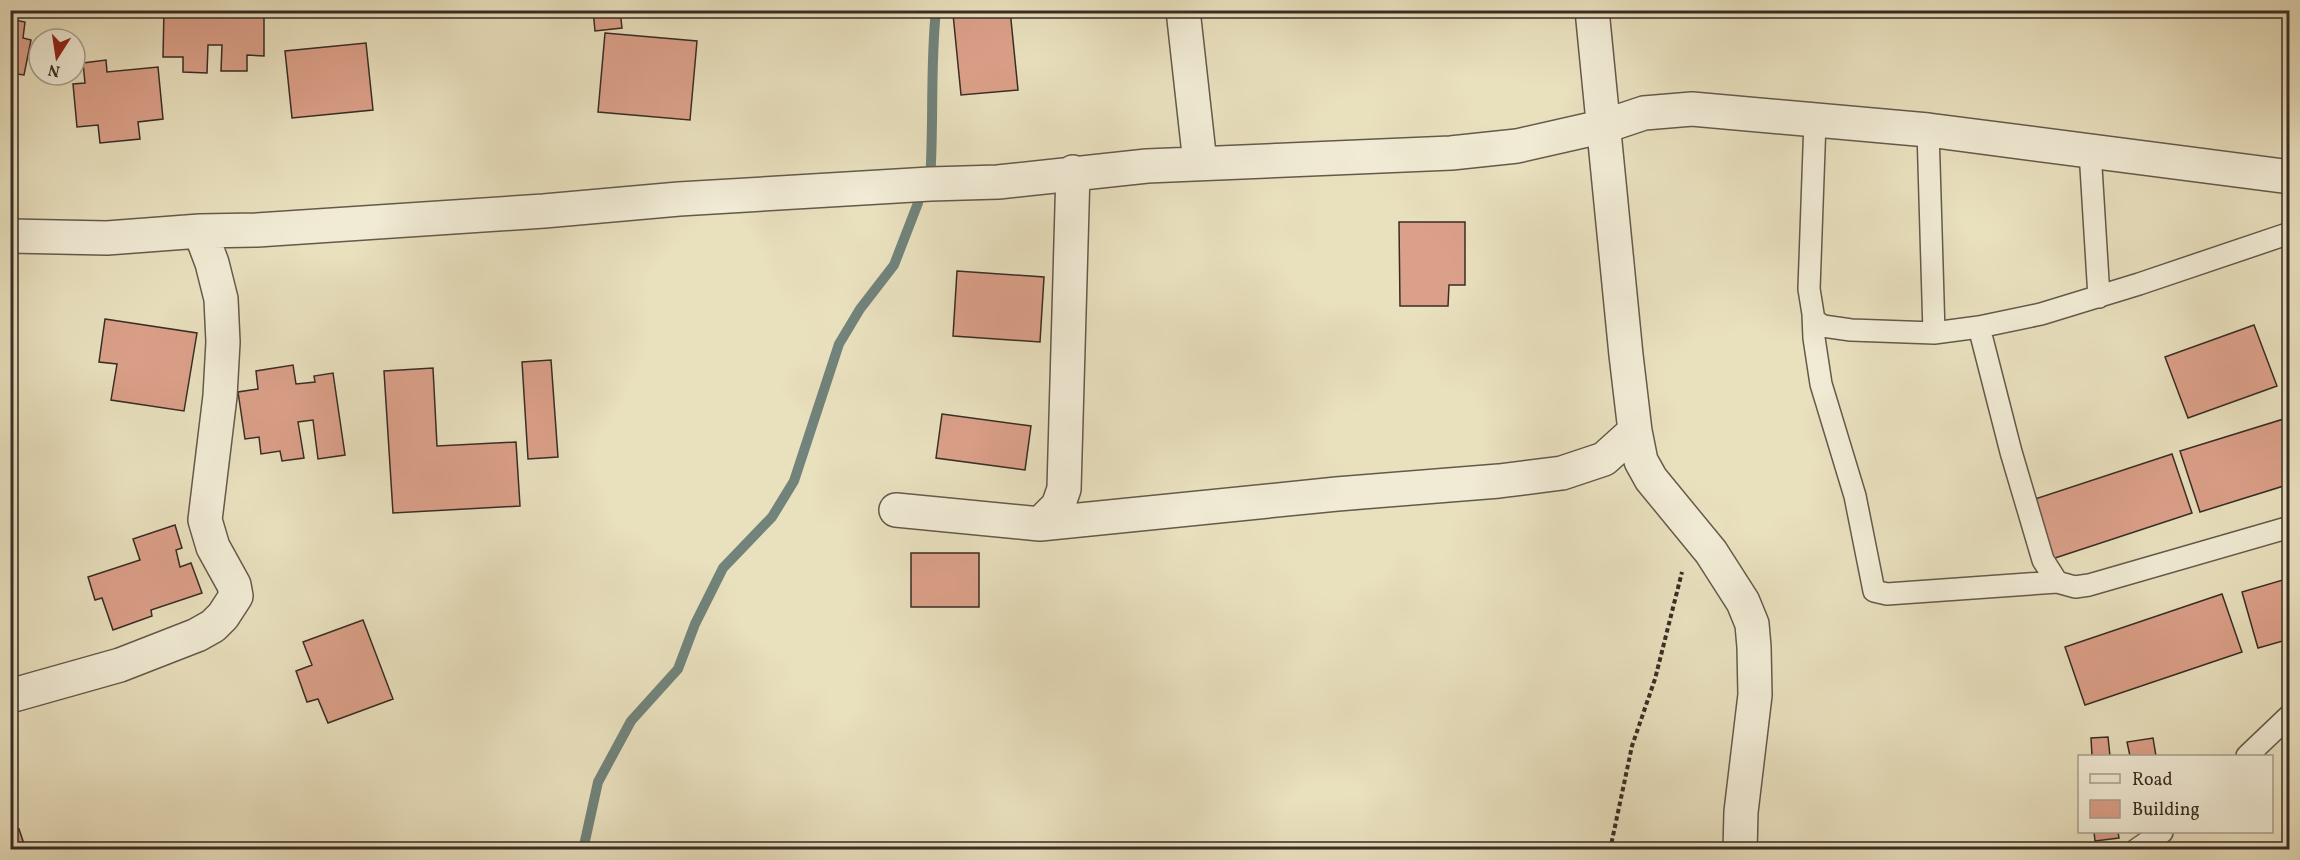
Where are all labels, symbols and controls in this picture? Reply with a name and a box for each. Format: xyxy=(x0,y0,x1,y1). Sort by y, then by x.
north arrow xyxy=(27,27,87,87)
text: N xyxy=(46,58,62,82)
legend xyxy=(2078,755,2273,833)
text: Road xyxy=(2132,768,2173,793)
text: Building xyxy=(2132,798,2200,823)

